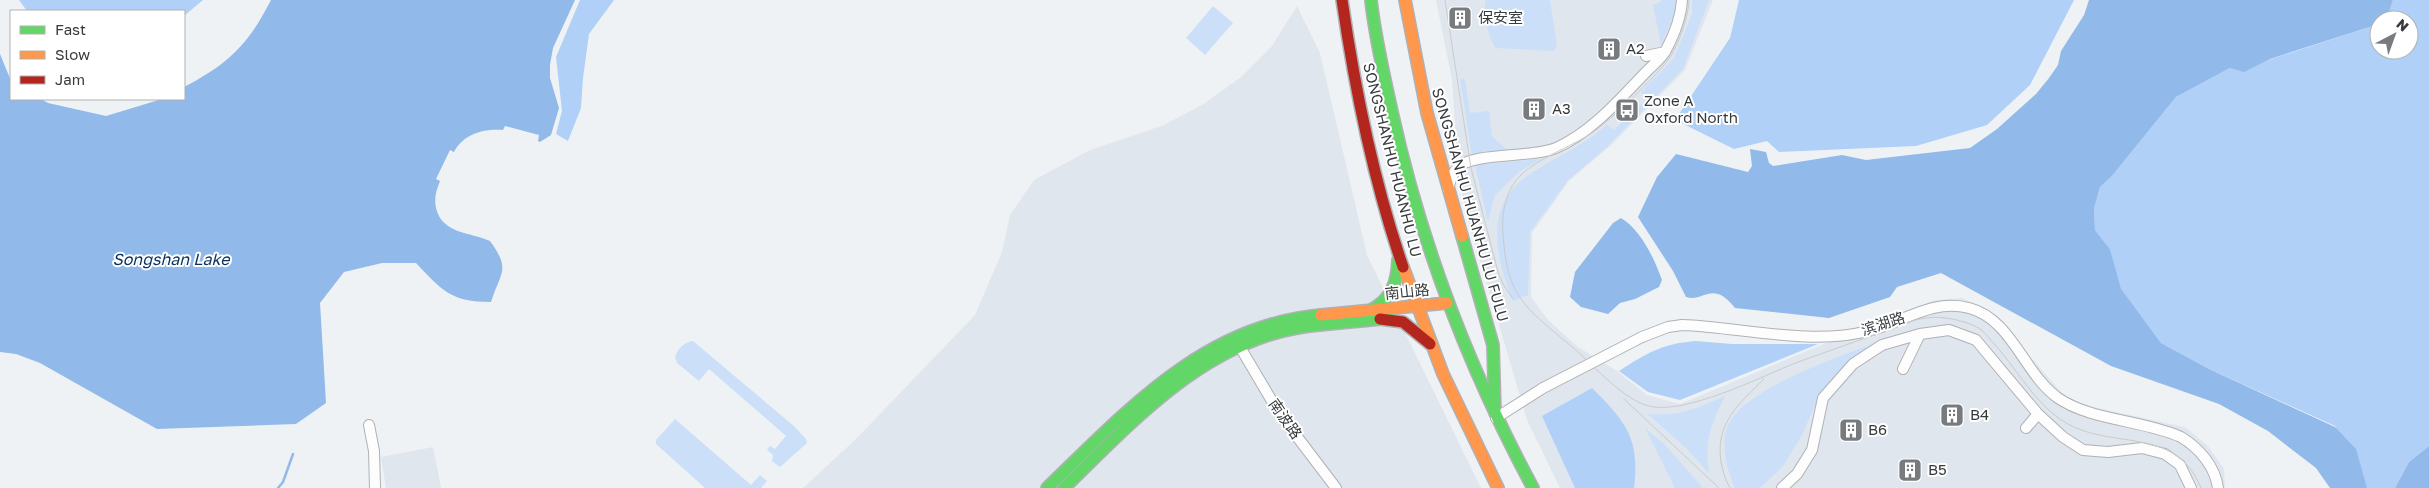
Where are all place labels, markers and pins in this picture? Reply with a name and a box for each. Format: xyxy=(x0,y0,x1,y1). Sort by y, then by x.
building icon: 保安室 xyxy=(1447,5,1473,31)
place label: 保安室 xyxy=(1478,8,1523,26)
building icon: A2 xyxy=(1596,36,1622,62)
place label: A2 xyxy=(1626,39,1645,57)
place label: Zone A Oxford North xyxy=(1644,91,1738,126)
building icon: A3 xyxy=(1521,96,1547,122)
bus stop icon: Zone A Oxford North xyxy=(1614,97,1640,123)
place label: A3 xyxy=(1552,99,1571,117)
building icon: B4 xyxy=(1939,402,1965,428)
place label: B4 xyxy=(1970,405,1989,423)
building icon: B6 xyxy=(1838,417,1864,443)
place label: B6 xyxy=(1868,420,1887,438)
building icon: B5 xyxy=(1897,457,1923,483)
place label: B5 xyxy=(1928,460,1947,478)

